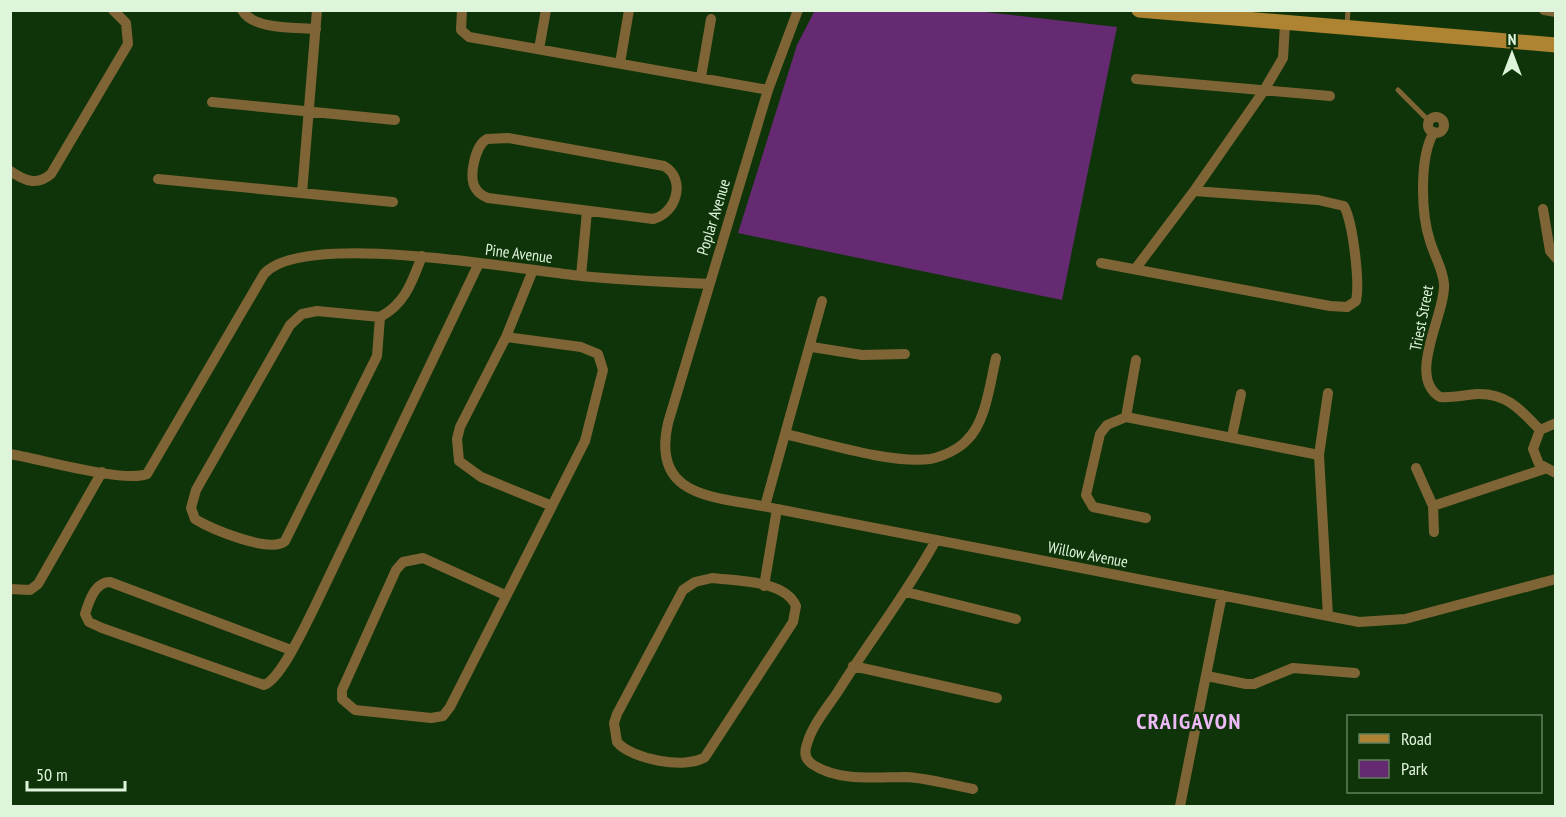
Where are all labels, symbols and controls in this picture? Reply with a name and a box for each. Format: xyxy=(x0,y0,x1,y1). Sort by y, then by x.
north arrow xyxy=(1482,24,1542,84)
text: N xyxy=(1508,29,1516,49)
street label: Poplar Avenue xyxy=(692,177,734,257)
street label: Pine Avenue xyxy=(484,239,554,267)
street label: Triest Street xyxy=(1405,283,1437,353)
street label: Willow Avenue xyxy=(1046,536,1130,572)
district label: CRAIGAVON xyxy=(1136,707,1242,735)
legend xyxy=(1347,715,1542,793)
text: Road xyxy=(1401,727,1432,750)
scale bar xyxy=(27,754,124,792)
text: Park xyxy=(1401,757,1428,780)
text: 50 m xyxy=(36,763,68,786)

